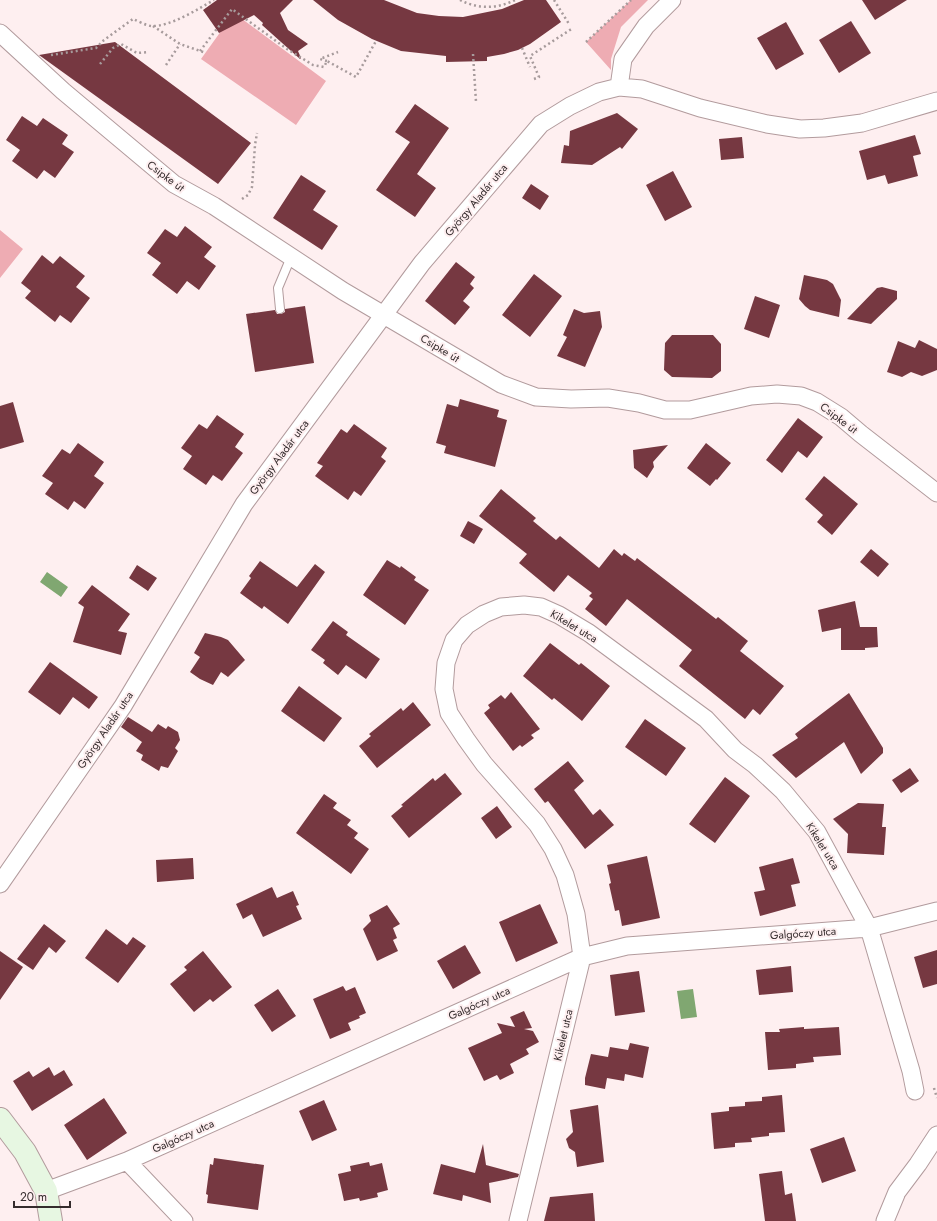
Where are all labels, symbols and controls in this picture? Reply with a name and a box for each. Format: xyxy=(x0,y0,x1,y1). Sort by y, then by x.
street label: Csipke út xyxy=(144,157,188,196)
street label: György Aladár utca xyxy=(441,160,511,240)
street label: Csipke út xyxy=(417,330,463,366)
street label: Csipke út xyxy=(817,399,861,438)
street label: György Aladár utca xyxy=(245,416,313,498)
street label: Kikelet utca xyxy=(547,606,601,646)
street label: György Aladár utca xyxy=(73,688,137,772)
street label: Kikelet utca xyxy=(802,819,844,873)
street label: Galgóczy utca xyxy=(769,923,837,943)
street label: Galgóczy utca xyxy=(445,982,513,1024)
street label: Kikelet utca xyxy=(549,1008,577,1062)
street label: Galgóczy utca xyxy=(149,1115,217,1157)
scale bar xyxy=(14,1183,70,1209)
text: 20 m xyxy=(20,1188,47,1206)

